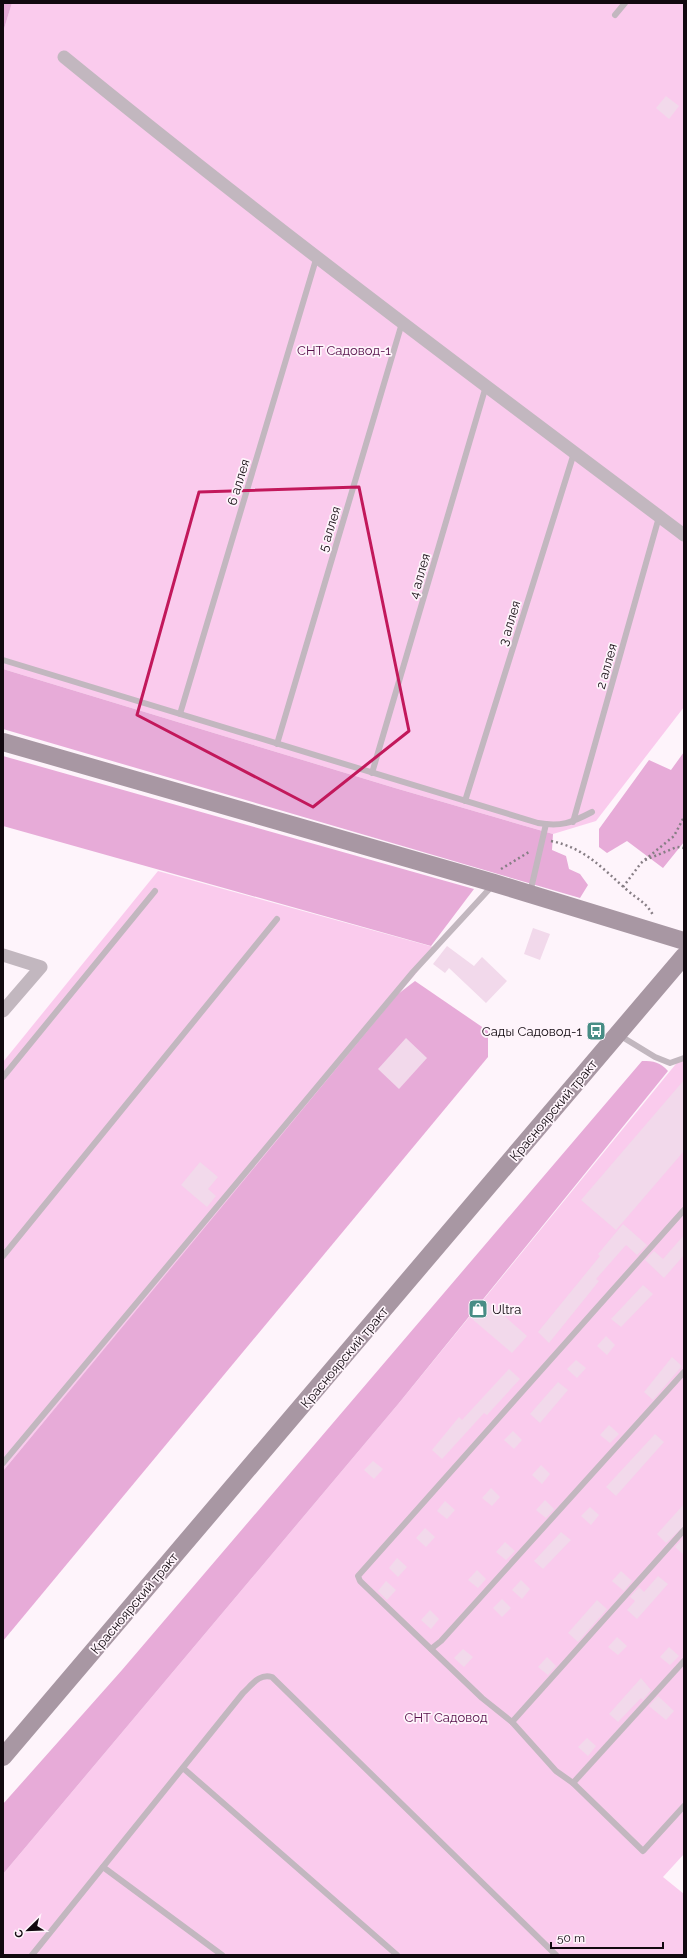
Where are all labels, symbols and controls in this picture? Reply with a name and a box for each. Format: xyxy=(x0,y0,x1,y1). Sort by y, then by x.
park label: СНТ Садовод-1 xyxy=(297,343,391,358)
street label: 6 аллея xyxy=(224,457,253,507)
street label: 5 аллея xyxy=(315,505,343,554)
street label: 4 аллея xyxy=(406,552,433,601)
street label: 3 аллея xyxy=(496,599,523,648)
street label: 2 аллея xyxy=(593,642,620,690)
bus stop icon: Сады Садовод-1 xyxy=(585,1020,607,1042)
place label: Сады Садовод-1 xyxy=(482,1024,582,1039)
street label: Красноярский тракт xyxy=(507,1057,600,1164)
shop icon: Ultra xyxy=(467,1298,489,1320)
place label: Ultra xyxy=(492,1302,521,1317)
street label: Красноярский тракт xyxy=(298,1304,391,1411)
street label: Красноярский тракт xyxy=(88,1550,181,1657)
park label: СНТ Садовод xyxy=(405,1710,488,1725)
north arrow xyxy=(8,1910,48,1950)
scale bar xyxy=(551,1924,663,1950)
text: С xyxy=(12,1927,27,1940)
text: 50 m xyxy=(557,1931,585,1945)

